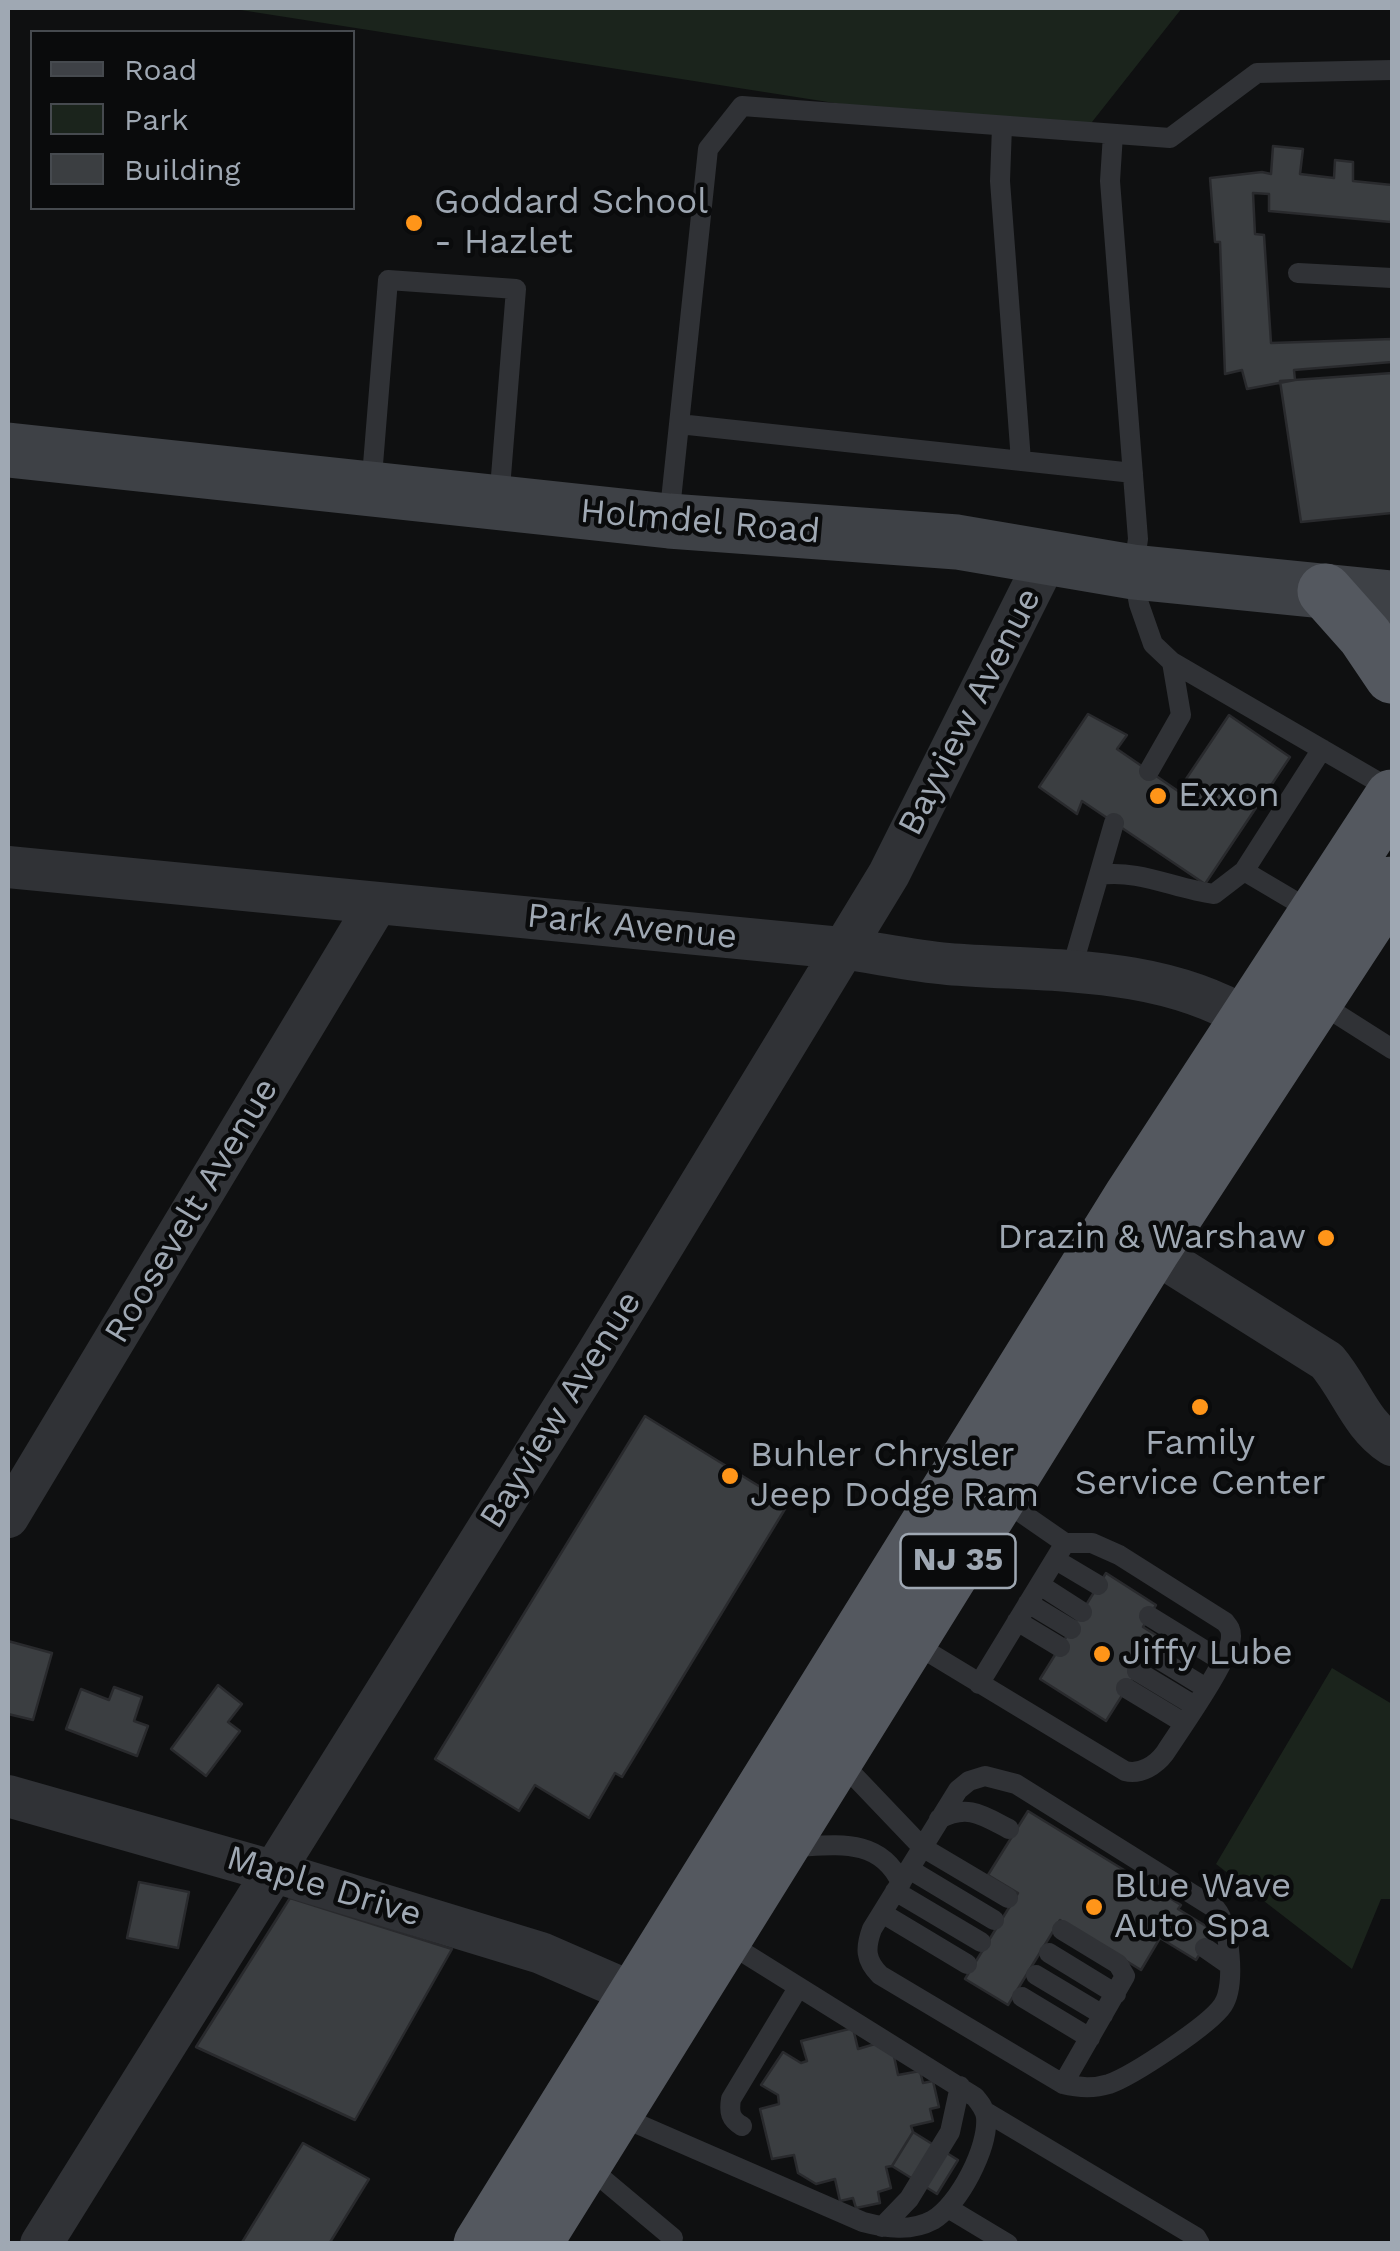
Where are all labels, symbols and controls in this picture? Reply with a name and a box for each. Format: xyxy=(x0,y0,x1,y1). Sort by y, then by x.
legend xyxy=(30,30,355,210)
text: Road xyxy=(124,52,197,87)
text: Park xyxy=(124,102,189,137)
text: Building xyxy=(124,152,241,187)
place label: Goddard School - Hazlet xyxy=(434,182,708,264)
marker: Goddard School - Hazlet xyxy=(403,212,425,234)
street label: Holmdel Road xyxy=(578,491,822,553)
street label: Bayview Avenue xyxy=(890,581,1050,843)
place label: Exxon xyxy=(1178,775,1280,817)
marker: Exxon xyxy=(1147,785,1169,807)
street label: Park Avenue xyxy=(525,895,739,959)
street label: Roosevelt Avenue xyxy=(96,1071,288,1351)
place label: Drazin & Warshaw xyxy=(998,1217,1306,1259)
marker: Drazin & Warshaw xyxy=(1315,1227,1337,1249)
street label: Bayview Avenue xyxy=(471,1284,651,1536)
marker: Family Service Center xyxy=(1189,1396,1211,1418)
place label: Family Service Center xyxy=(1075,1423,1325,1505)
place label: Buhler Chrysler Jeep Dodge Ram xyxy=(750,1435,1039,1517)
marker: Buhler Chrysler Jeep Dodge Ram xyxy=(719,1465,741,1487)
road number: NJ 35 xyxy=(900,1534,1016,1588)
place label: Jiffy Lube xyxy=(1122,1633,1293,1675)
marker: Jiffy Lube xyxy=(1091,1643,1113,1665)
street label: Maple Drive xyxy=(222,1837,426,1937)
place label: Blue Wave Auto Spa xyxy=(1114,1866,1291,1948)
marker: Blue Wave Auto Spa xyxy=(1083,1896,1105,1918)

